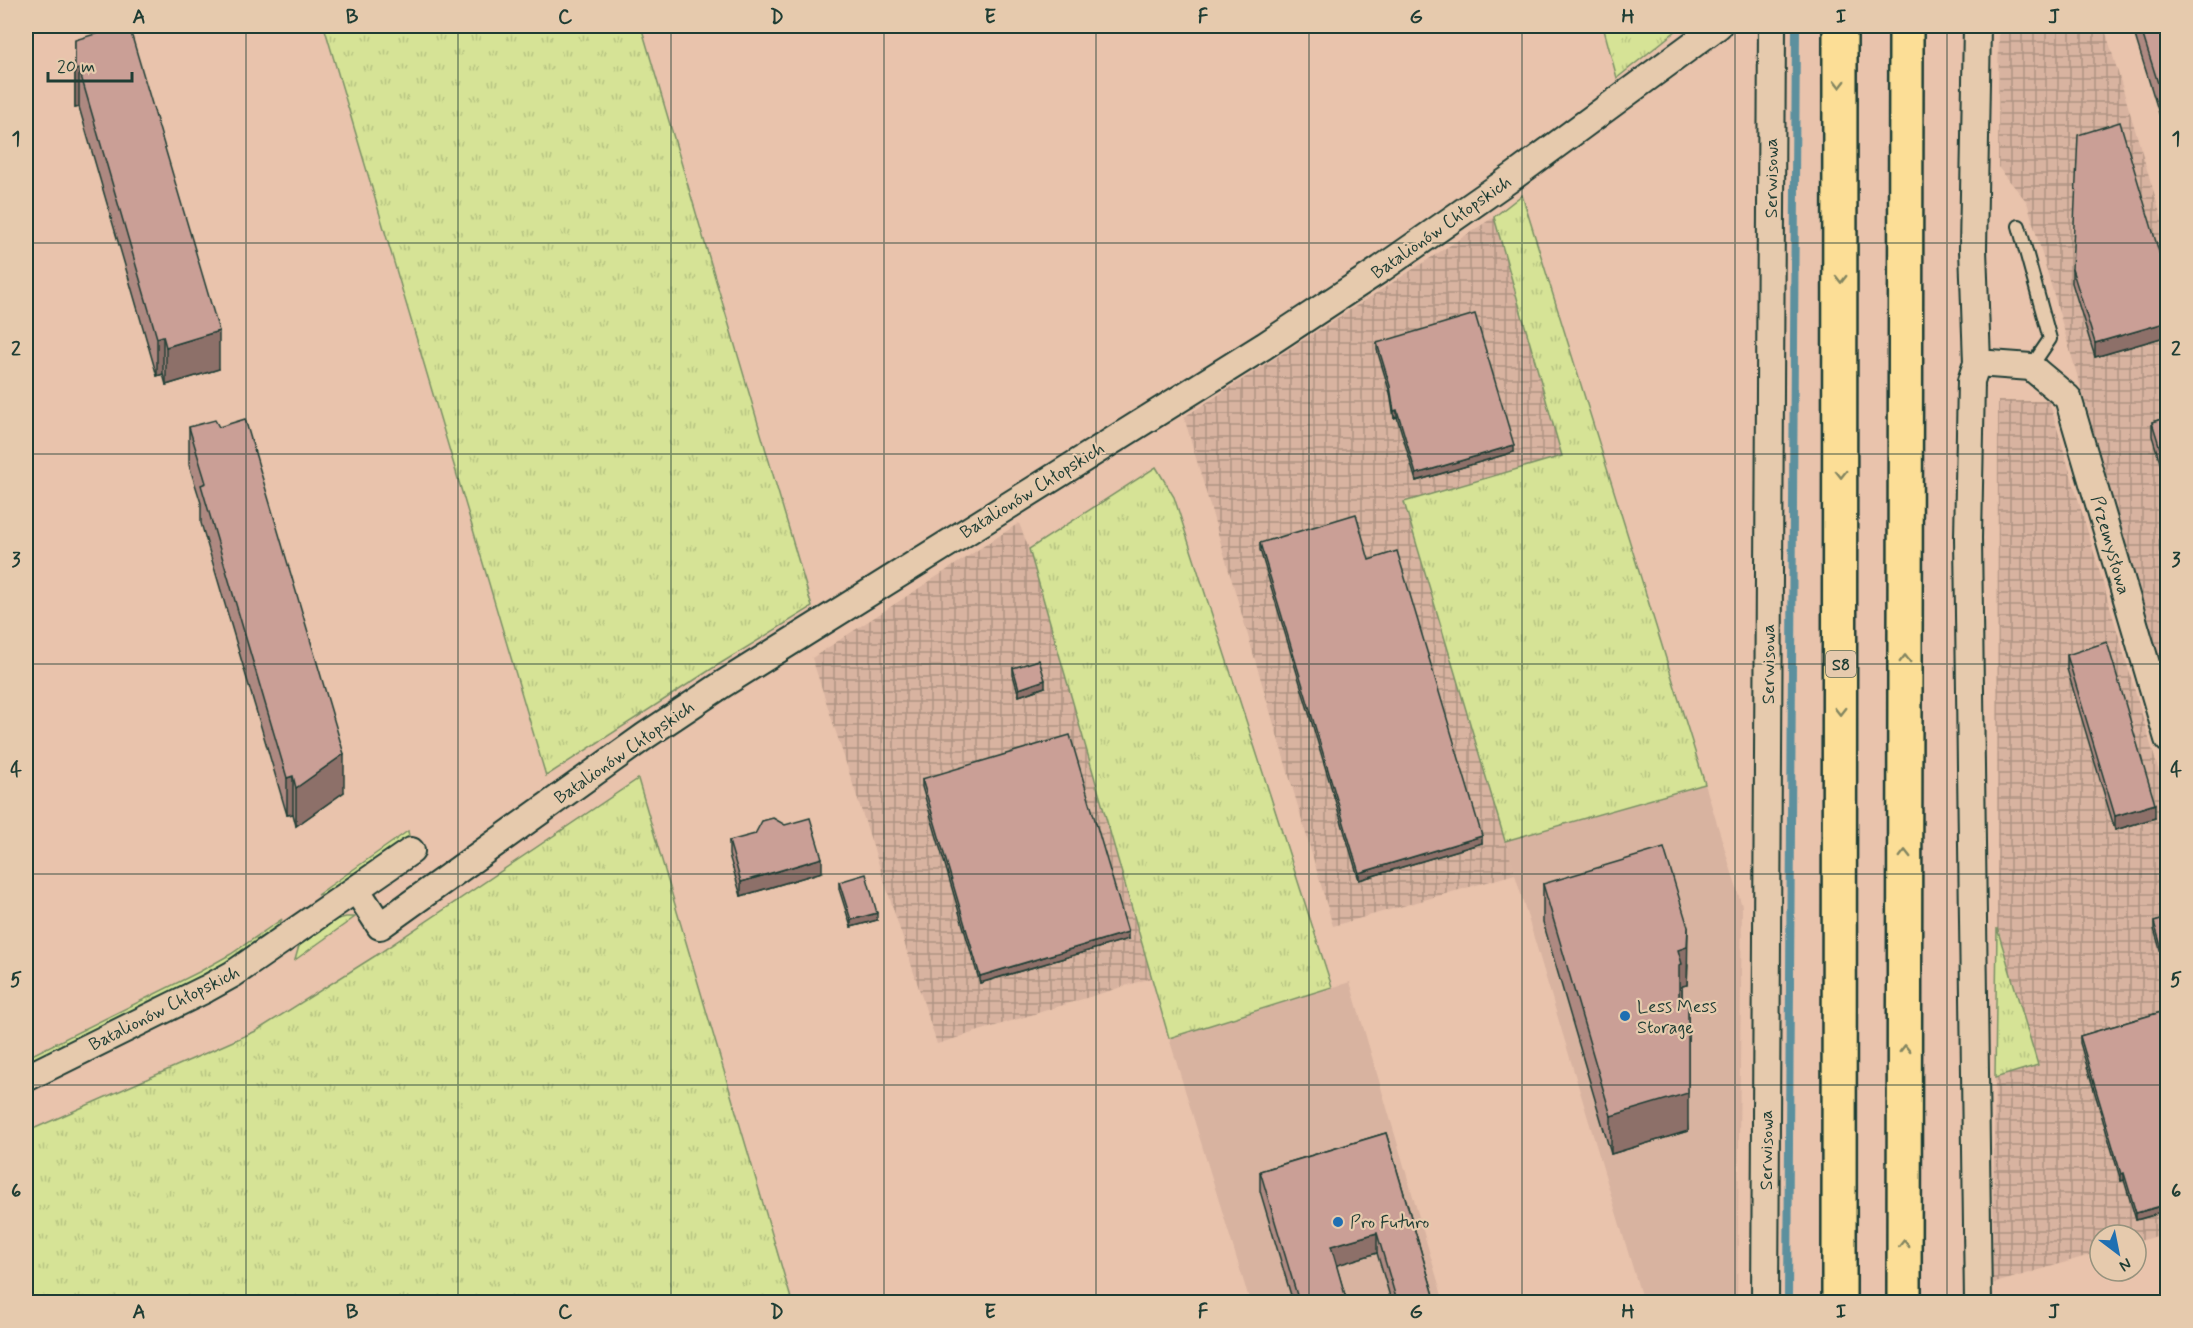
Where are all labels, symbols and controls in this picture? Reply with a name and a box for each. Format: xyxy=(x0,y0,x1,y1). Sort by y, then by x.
text: A xyxy=(132,4,146,31)
text: B xyxy=(346,4,359,31)
text: C xyxy=(558,4,573,31)
text: D xyxy=(770,4,784,31)
text: E xyxy=(984,4,996,31)
text: F xyxy=(1198,4,1209,31)
text: G xyxy=(1409,4,1423,31)
text: H xyxy=(1621,4,1635,31)
text: I xyxy=(1836,4,1846,31)
text: J xyxy=(2048,4,2060,31)
scale bar xyxy=(48,45,132,83)
text: 20 m xyxy=(57,55,95,79)
one-way arrow xyxy=(1834,79,1846,88)
text: 1 xyxy=(12,126,20,153)
text: 1 xyxy=(2172,126,2180,153)
street label: Serwisowa xyxy=(1760,138,1784,218)
street label: Batalionów Chłopskich xyxy=(1367,170,1516,285)
one-way arrow xyxy=(1835,274,1847,283)
text: 2 xyxy=(11,336,21,363)
text: 2 xyxy=(2171,336,2181,363)
street label: Batalionów Chłopskich xyxy=(956,437,1109,545)
one-way arrow xyxy=(1835,469,1847,478)
street label: Przemysłowa xyxy=(2084,493,2136,598)
text: 3 xyxy=(11,547,21,574)
text: 3 xyxy=(2171,547,2181,574)
street label: Serwisowa xyxy=(1757,624,1781,704)
road number: S8 xyxy=(1826,651,1856,677)
one-way arrow xyxy=(1899,655,1911,664)
street label: Batalionów Chłopskich xyxy=(550,695,699,810)
one-way arrow xyxy=(1834,706,1846,715)
text: 4 xyxy=(10,757,22,784)
text: 4 xyxy=(2170,757,2182,784)
one-way arrow xyxy=(1899,850,1911,859)
street label: Batalionów Chłopskich xyxy=(85,961,244,1057)
text: 5 xyxy=(10,967,22,994)
text: 5 xyxy=(2170,967,2182,994)
place label: Less Mess Storage xyxy=(1637,995,1717,1040)
marker: Less Mess Storage xyxy=(1618,1009,1632,1023)
one-way arrow xyxy=(1899,1045,1911,1054)
street label: Serwisowa xyxy=(1755,1110,1779,1190)
text: 6 xyxy=(11,1178,21,1205)
text: 6 xyxy=(2171,1178,2181,1205)
place label: Pro Futuro xyxy=(1350,1211,1429,1235)
marker: Pro Futuro xyxy=(1331,1215,1345,1229)
north arrow xyxy=(2088,1223,2148,1283)
one-way arrow xyxy=(1898,1240,1910,1249)
text: N xyxy=(2115,1253,2135,1276)
text: A xyxy=(132,1299,146,1326)
text: B xyxy=(346,1299,359,1326)
text: C xyxy=(558,1299,573,1326)
text: D xyxy=(770,1299,784,1326)
text: E xyxy=(984,1299,996,1326)
text: F xyxy=(1198,1299,1209,1326)
text: G xyxy=(1409,1299,1423,1326)
text: H xyxy=(1621,1299,1635,1326)
text: I xyxy=(1836,1299,1846,1326)
text: J xyxy=(2048,1299,2060,1326)

